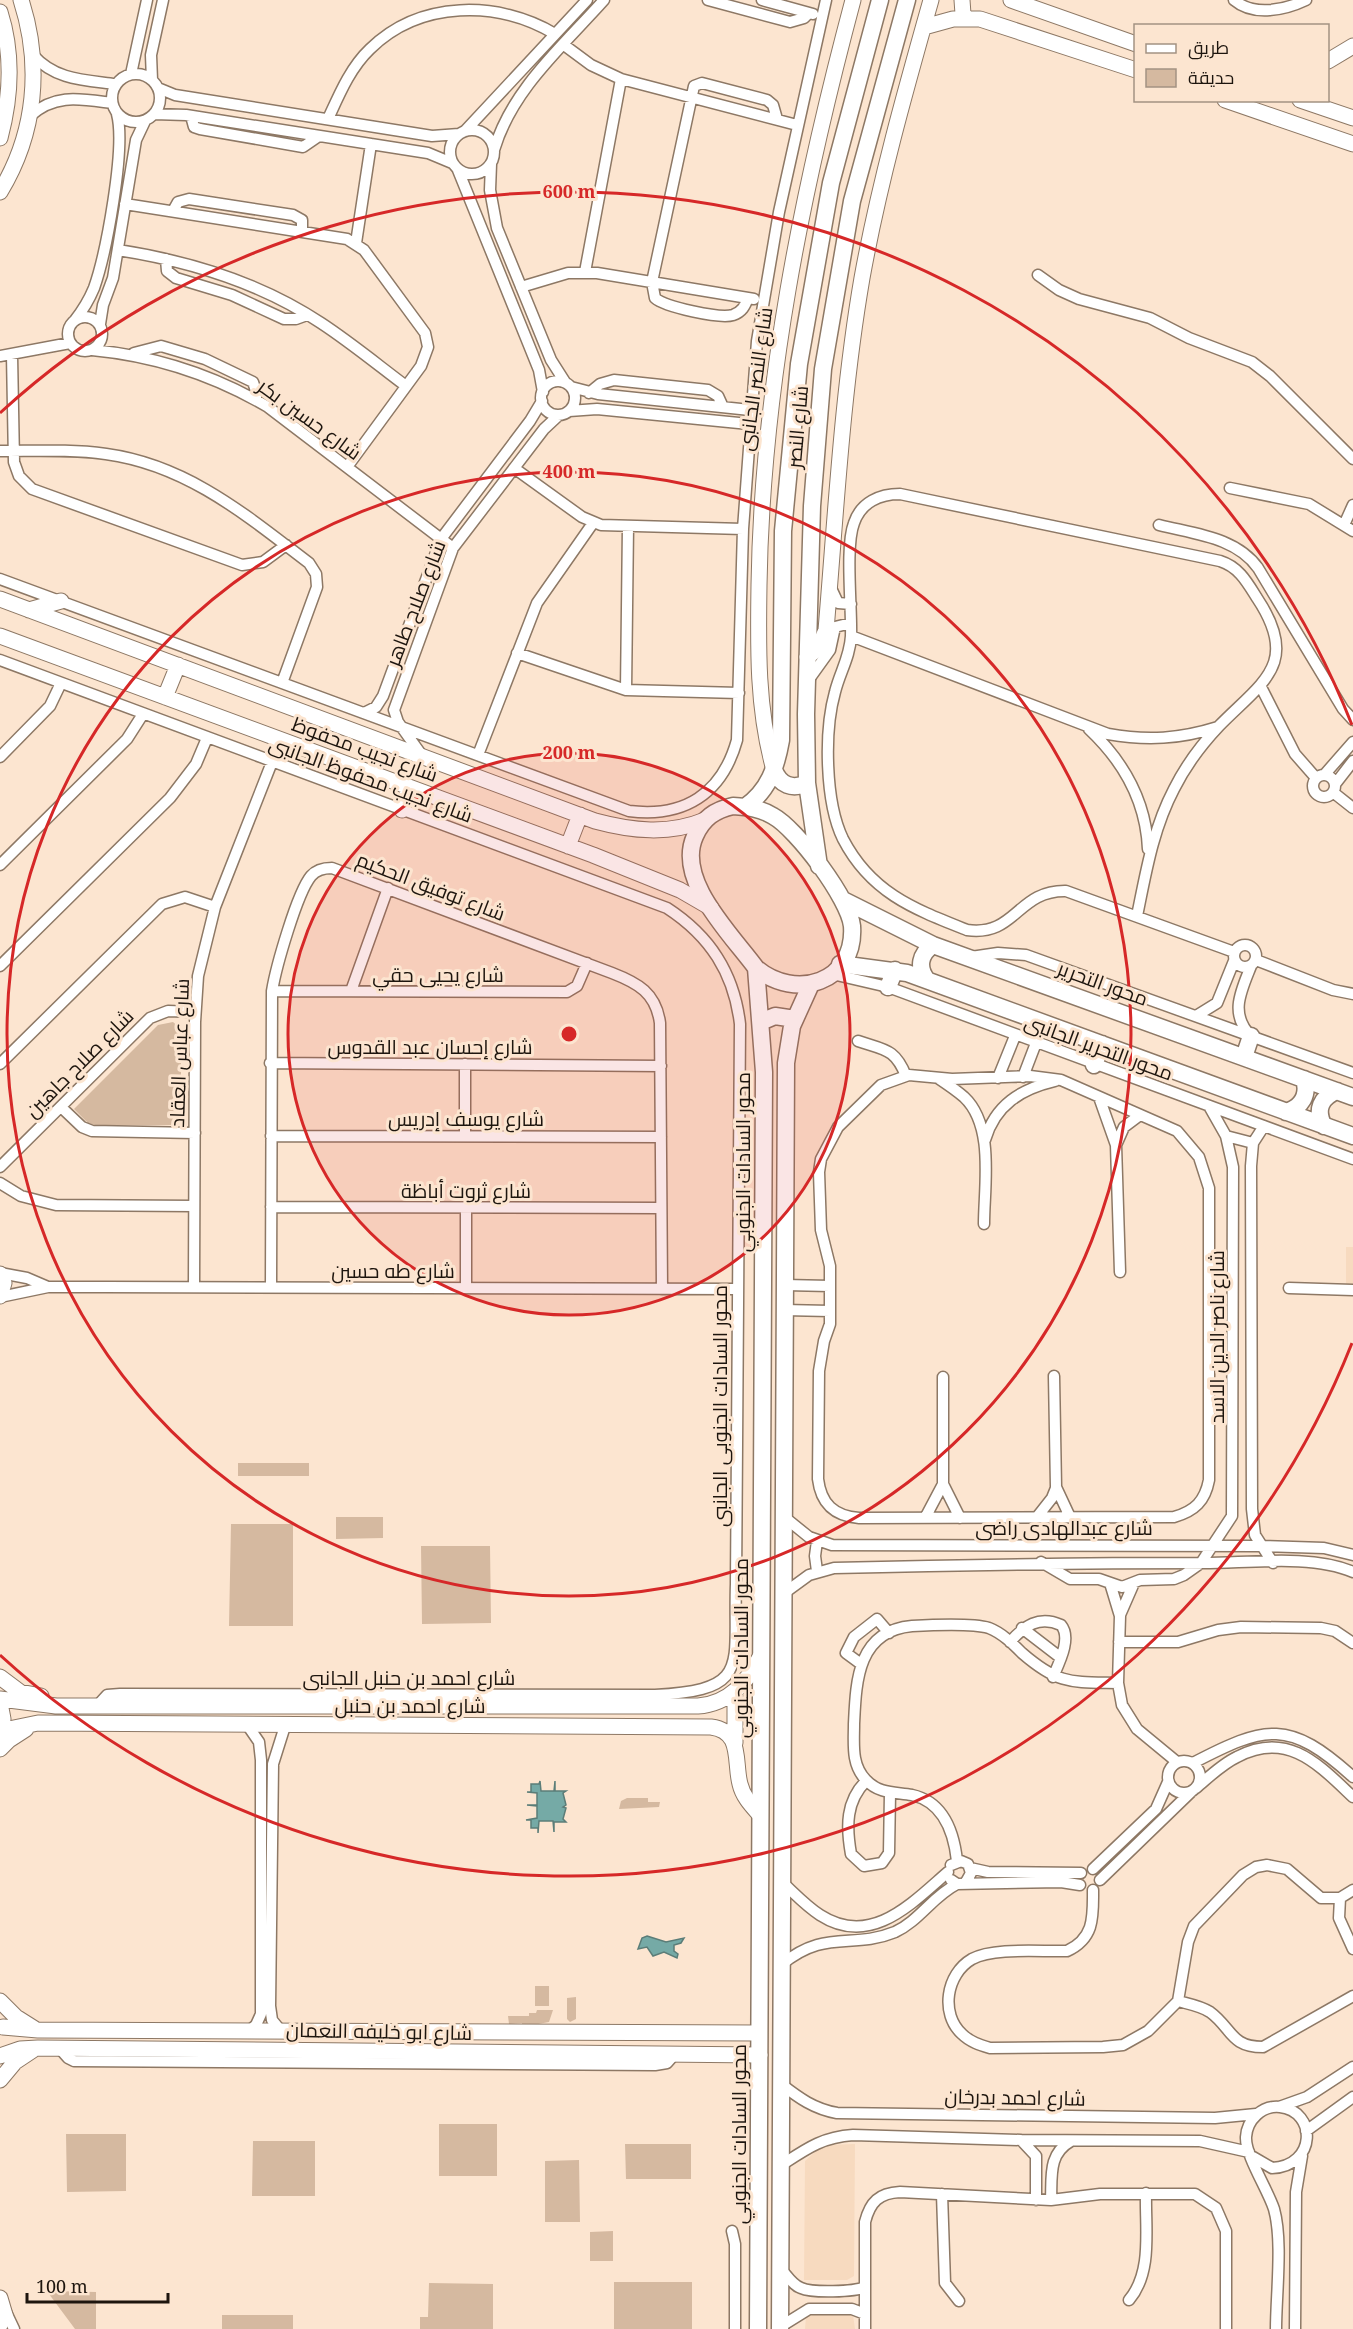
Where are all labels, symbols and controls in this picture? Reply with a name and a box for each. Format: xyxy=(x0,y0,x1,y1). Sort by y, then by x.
legend xyxy=(1134,24,1329,102)
text: طريق xyxy=(1188,35,1229,60)
text: حديقة xyxy=(1188,65,1234,89)
text: 600 m xyxy=(543,179,596,203)
street label: شارع النصر الجانبى xyxy=(732,305,779,453)
street label: شارع حسين بكر xyxy=(251,372,367,467)
street label: شارع النصر xyxy=(780,384,815,471)
text: 400 m xyxy=(543,459,596,483)
street label: شارع صلاح طاهر xyxy=(378,536,452,671)
street label: شارع نجيب محفوظ xyxy=(288,710,442,789)
street label: شارع نجيب محفوظ الجانبى xyxy=(265,730,477,829)
text: 200 m xyxy=(543,740,596,764)
street label: شارع توفيق الحكيم xyxy=(352,845,509,928)
street label: محور التحرير xyxy=(1053,954,1152,1012)
street label: شارع يحيى حقي xyxy=(372,961,504,991)
street label: شارع عباس العقاد xyxy=(163,978,196,1128)
street label: شارع صلاح جاهين xyxy=(19,1003,140,1124)
street label: محور التحرير الجانبى xyxy=(1021,1008,1177,1086)
centre of rings xyxy=(559,1024,579,1044)
street label: شارع إحسان عبد القدوس xyxy=(327,1033,533,1061)
street label: محور السادات الجنوبي xyxy=(729,1072,759,1252)
street label: شارع يوسف إدريس xyxy=(388,1105,544,1133)
street label: شارع ثروت أباظة xyxy=(401,1177,531,1205)
street label: شارع ناصر الدين الاسد xyxy=(1203,1250,1231,1424)
street label: شارع طه حسين xyxy=(331,1257,455,1285)
street label: محور السادات الجنوبى الجانبى xyxy=(706,1285,733,1527)
street label: شارع عبدالهادى راضى xyxy=(975,1514,1153,1542)
street label: محور السادات الجنوبي xyxy=(727,1558,757,1738)
street label: شارع احمد بن حنبل الجانبى xyxy=(303,1664,515,1692)
street label: شارع احمد بن حنبل xyxy=(334,1692,486,1720)
street label: شارع ابو خليفه النعمان xyxy=(286,2016,472,2047)
street label: محور السادات الجنوبي xyxy=(725,2044,755,2224)
street label: شارع احمد بدرخان xyxy=(944,2082,1086,2113)
scale bar xyxy=(27,2266,168,2304)
text: 100 m xyxy=(36,2274,88,2298)

